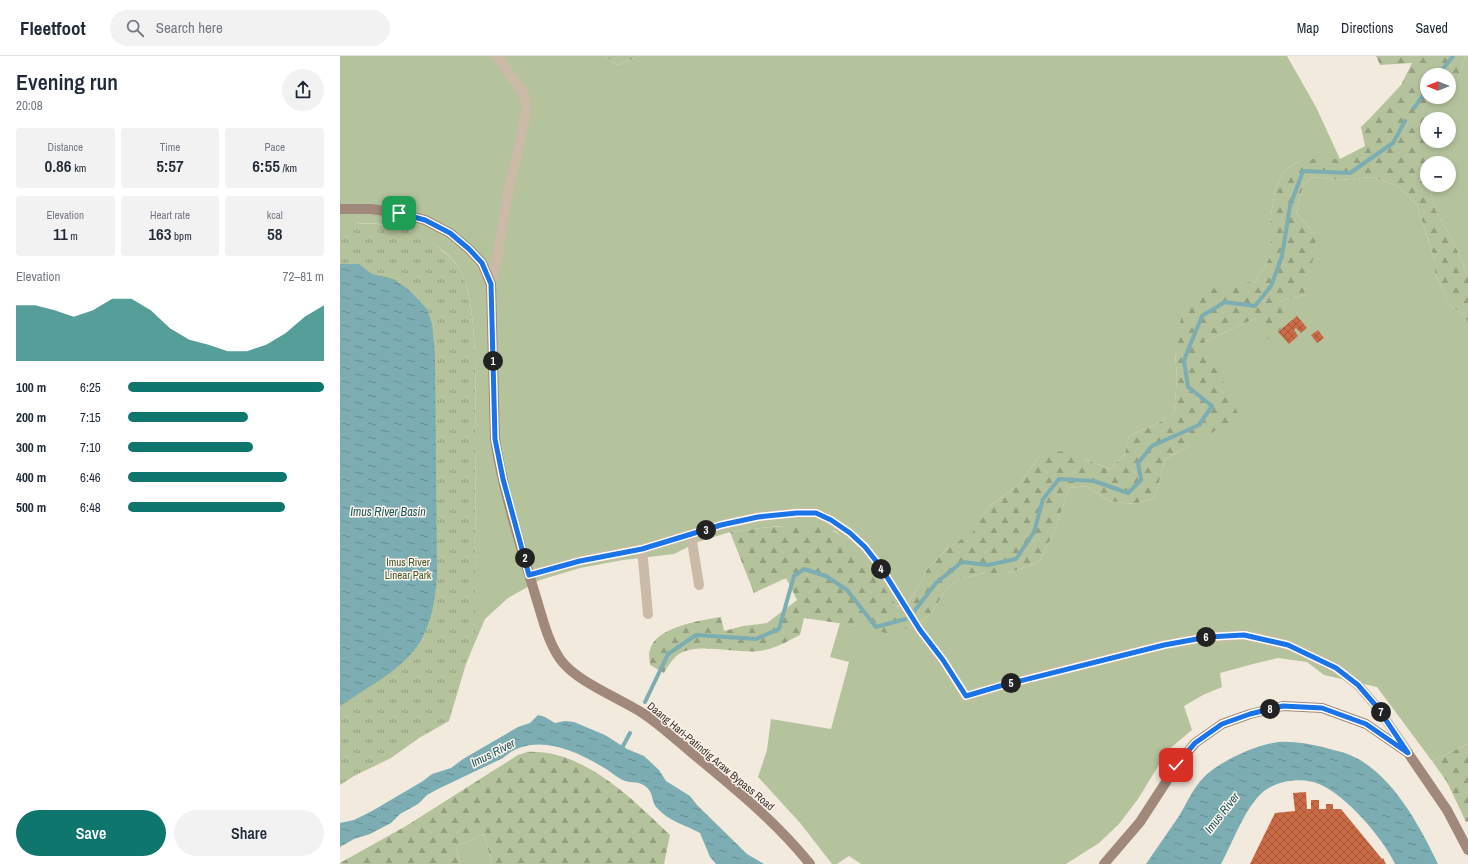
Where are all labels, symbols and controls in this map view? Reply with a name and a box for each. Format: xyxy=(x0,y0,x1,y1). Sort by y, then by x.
search box xyxy=(110,10,390,46)
text: Fleetfoot xyxy=(20,15,86,41)
icon: search xyxy=(124,17,146,39)
text: Search here xyxy=(156,17,223,38)
text: Map xyxy=(1297,19,1319,37)
text: Directions xyxy=(1341,19,1393,37)
text: Saved xyxy=(1415,19,1448,37)
text: Evening run xyxy=(16,67,118,97)
north arrow xyxy=(1420,68,1456,104)
map controls xyxy=(1420,68,1456,192)
button: share xyxy=(282,69,324,111)
text: 20:08 xyxy=(16,97,43,114)
button: + xyxy=(1420,112,1456,148)
text: Distance xyxy=(48,140,83,154)
text: Time xyxy=(160,140,180,154)
text: Pace xyxy=(264,140,285,154)
text: 0.86 xyxy=(44,154,72,177)
text: 5:57 xyxy=(156,154,184,177)
text: 6:55 xyxy=(252,154,280,177)
button: − xyxy=(1420,156,1456,192)
text: km xyxy=(72,161,86,175)
text: /km xyxy=(280,161,297,175)
pin xyxy=(382,196,416,230)
icon: arrive xyxy=(388,202,410,224)
text: Elevation xyxy=(47,208,84,222)
text: Heart rate xyxy=(150,208,190,222)
text: kcal xyxy=(267,208,283,222)
text: 11 xyxy=(53,222,68,245)
text: 163 xyxy=(148,222,172,245)
text: 58 xyxy=(267,222,282,245)
text: m xyxy=(68,229,78,243)
text: bpm xyxy=(172,229,192,243)
text: Elevation xyxy=(16,268,60,285)
text: 72–81 m xyxy=(283,268,324,285)
pin: 1 xyxy=(483,351,503,371)
text: 1 xyxy=(490,354,496,368)
text: 100 m xyxy=(16,379,46,396)
text: 6:25 xyxy=(80,379,101,396)
text: 200 m xyxy=(16,409,46,426)
text: 7:15 xyxy=(80,409,101,426)
text: 300 m xyxy=(16,439,46,456)
text: 7:10 xyxy=(80,439,101,456)
text: 400 m xyxy=(16,469,46,486)
text: 6:46 xyxy=(80,469,101,486)
text: 500 m xyxy=(16,499,46,516)
text: 6:48 xyxy=(80,499,101,516)
water label: Imus River Basin xyxy=(350,504,426,520)
pin: 3 xyxy=(696,520,716,540)
text: 3 xyxy=(703,523,709,537)
pin: 2 xyxy=(515,548,535,568)
text: 2 xyxy=(522,551,528,565)
park label: Imus River Linear Park xyxy=(385,555,432,582)
pin: 4 xyxy=(871,559,891,579)
text: 4 xyxy=(878,562,884,576)
pin: 6 xyxy=(1196,627,1216,647)
text: 6 xyxy=(1203,630,1209,644)
pin: 5 xyxy=(1001,673,1021,693)
text: 5 xyxy=(1008,676,1014,690)
street label: Daang Hari-Patindig Araw Bypass Road xyxy=(645,699,777,813)
pin: 8 xyxy=(1260,699,1280,719)
text: 8 xyxy=(1267,702,1273,716)
pin: 7 xyxy=(1371,702,1391,722)
text: 7 xyxy=(1378,705,1384,719)
water label: Imus River xyxy=(468,735,518,771)
pin xyxy=(1159,748,1193,782)
icon: check xyxy=(1165,754,1187,776)
water label: Imus River xyxy=(1201,789,1243,837)
button: Save xyxy=(16,810,166,856)
button: Share xyxy=(174,810,324,856)

